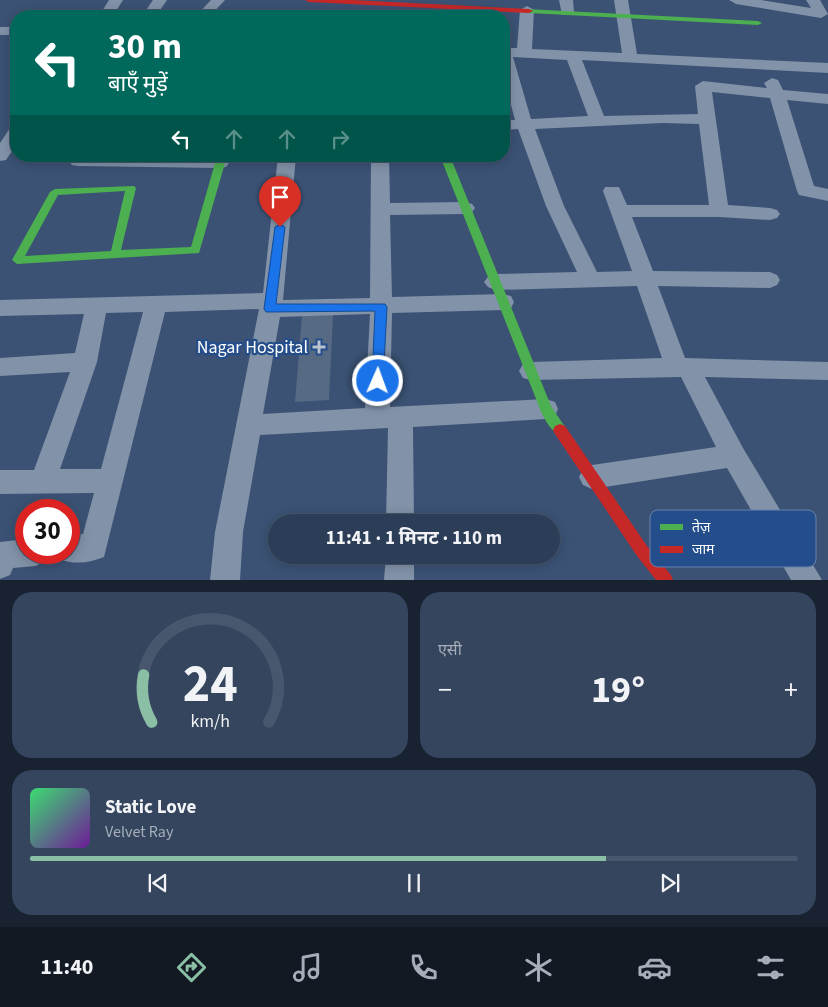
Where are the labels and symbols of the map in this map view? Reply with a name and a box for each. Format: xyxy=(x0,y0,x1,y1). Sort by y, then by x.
pin xyxy=(259,176,301,227)
place label: Nagar Hospital xyxy=(197,335,308,360)
marker: Nagar Hospital xyxy=(312,340,326,354)
position arrow xyxy=(351,354,403,406)
speed limit sign: 30 xyxy=(15,499,80,564)
legend xyxy=(650,510,816,567)
text: तेज़ xyxy=(692,518,711,538)
text: जाम xyxy=(692,540,715,560)

